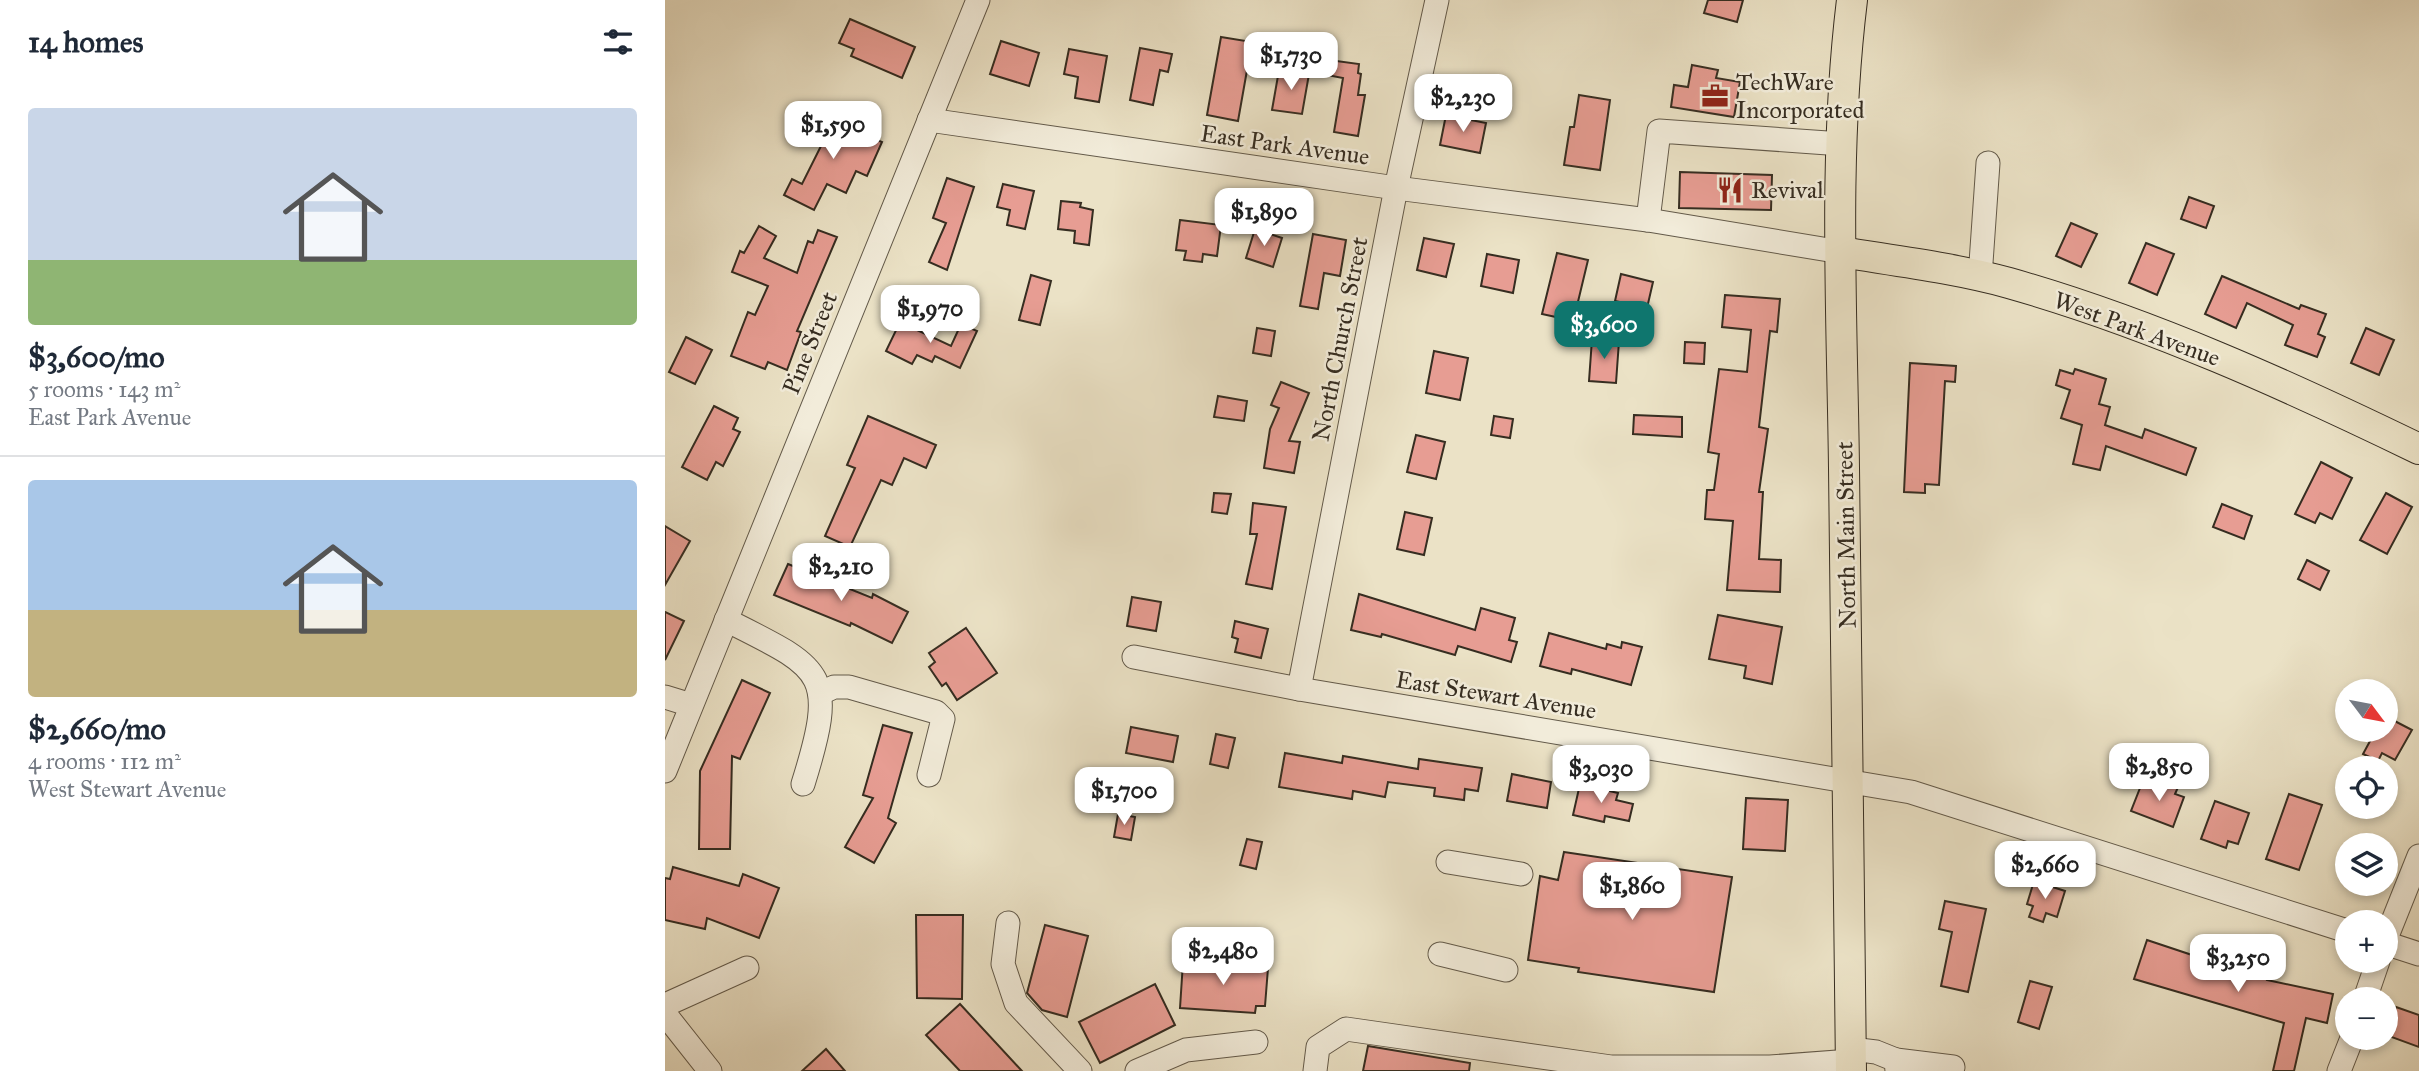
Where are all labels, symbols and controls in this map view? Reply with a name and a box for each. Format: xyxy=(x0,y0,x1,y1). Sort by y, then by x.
icon: filters xyxy=(599,23,637,61)
text: 14 homes xyxy=(28,24,143,60)
pin: $1,730 xyxy=(1234,32,1348,92)
text: $1,730 xyxy=(1260,41,1322,69)
place label: TechWare Incorporated xyxy=(1736,67,1864,125)
pin: $2,230 xyxy=(1406,74,1520,134)
office icon: TechWare Incorporated xyxy=(1700,81,1730,111)
text: $2,230 xyxy=(1430,83,1496,111)
pin: $1,590 xyxy=(776,102,890,161)
text: $1,590 xyxy=(801,110,865,138)
street label: East Park Avenue xyxy=(1199,118,1371,172)
icon: home xyxy=(270,154,396,280)
restaurant icon: Revival xyxy=(1715,175,1745,205)
place label: Revival xyxy=(1751,175,1824,205)
pin: $1,890 xyxy=(1207,188,1321,248)
text: $1,890 xyxy=(1231,197,1297,225)
street label: North Church Street xyxy=(1305,234,1375,444)
street label: West Park Avenue xyxy=(2050,285,2224,373)
pin: $1,970 xyxy=(873,286,987,345)
street label: Pine Street xyxy=(776,287,844,399)
text: $1,970 xyxy=(897,294,963,322)
pin: $3,600 xyxy=(1547,302,1661,361)
text: $3,600 xyxy=(1570,310,1638,338)
text: $3,600/mo xyxy=(28,339,165,375)
text: 5 rooms · 143 m² xyxy=(28,375,180,403)
text: East Park Avenue xyxy=(28,403,191,431)
street label: North Main Street xyxy=(1829,441,1863,629)
icon: home xyxy=(270,526,396,652)
pin: $2,210 xyxy=(784,544,898,603)
text: $2,210 xyxy=(808,552,874,580)
street label: East Stewart Avenue xyxy=(1394,664,1598,726)
north arrow xyxy=(2335,679,2397,742)
map controls xyxy=(2335,679,2398,1050)
text: $2,660/mo xyxy=(28,711,166,747)
pin: $2,850 xyxy=(2102,744,2216,803)
pin: $3,030 xyxy=(1544,746,1658,805)
text: 4 rooms · 112 m² xyxy=(28,747,181,775)
text: $2,850 xyxy=(2125,752,2193,780)
text: $3,030 xyxy=(1569,754,1633,782)
button: locate xyxy=(2335,756,2398,819)
pin: $1,700 xyxy=(1067,768,1181,827)
text: West Stewart Avenue xyxy=(28,775,226,803)
text: $1,700 xyxy=(1091,776,1157,804)
button: layers xyxy=(2335,833,2398,896)
pin: $2,660 xyxy=(1988,842,2102,901)
text: $2,660 xyxy=(2011,850,2079,878)
pin: $1,860 xyxy=(1575,862,1689,922)
text: $1,860 xyxy=(1599,871,1665,899)
button: + xyxy=(2335,910,2398,973)
pin: $2,480 xyxy=(1166,928,1280,987)
pin: $3,250 xyxy=(2181,934,2295,994)
text: $2,480 xyxy=(1188,936,1258,964)
text: $3,250 xyxy=(2206,943,2270,971)
button: − xyxy=(2335,987,2398,1050)

